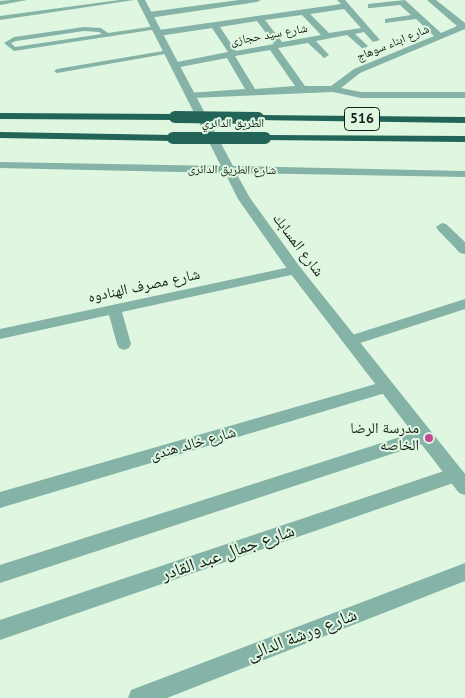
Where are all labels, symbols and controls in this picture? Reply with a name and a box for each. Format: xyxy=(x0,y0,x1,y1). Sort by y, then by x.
street label: شارع سيد حجازى xyxy=(229,21,309,49)
street label: شارع ابناء سوهاج xyxy=(354,22,432,64)
road number: 516 xyxy=(344,108,380,130)
street label: الطريق الدائري xyxy=(202,117,264,131)
street label: شارع الطريق الدائرى xyxy=(188,162,276,178)
street label: شارع المسابك xyxy=(268,210,328,280)
street label: شارع مصرف الهنادوه xyxy=(86,265,202,307)
place label: مدرسة الرضا الخاصه xyxy=(350,420,419,455)
street label: شارع خالد هندى xyxy=(148,423,238,465)
marker: مدرسة الرضا الخاصه xyxy=(423,432,435,444)
street label: شارع جمال عبد القادر xyxy=(158,520,298,586)
street label: شارع ورشة الدالى xyxy=(244,604,360,666)

